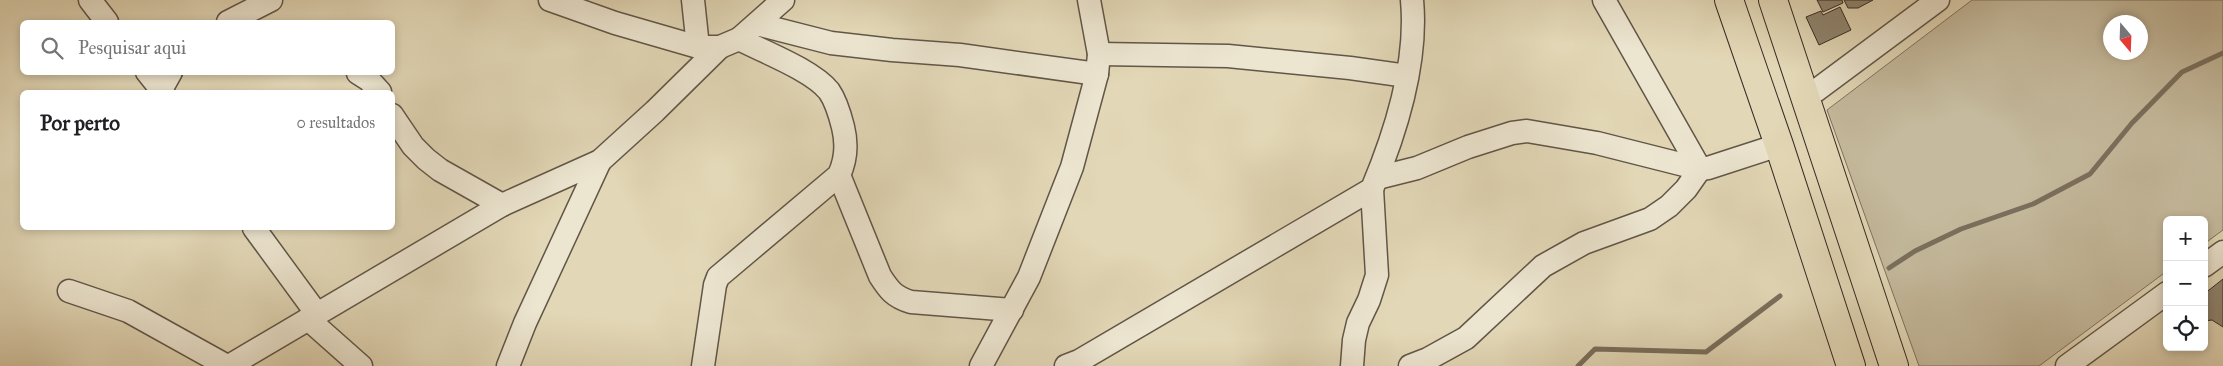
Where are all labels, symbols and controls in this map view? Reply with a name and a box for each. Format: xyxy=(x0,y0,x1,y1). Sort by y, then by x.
north arrow xyxy=(2103,15,2148,60)
search box xyxy=(20,20,395,75)
icon: search xyxy=(38,34,66,62)
text: Pesquisar aqui xyxy=(78,36,186,59)
text: Por perto xyxy=(40,110,120,136)
text: 0 resultados xyxy=(297,113,375,132)
map controls xyxy=(2163,216,2208,351)
button: + xyxy=(2163,216,2208,261)
button: − xyxy=(2163,261,2208,306)
button: locate xyxy=(2163,306,2208,351)

